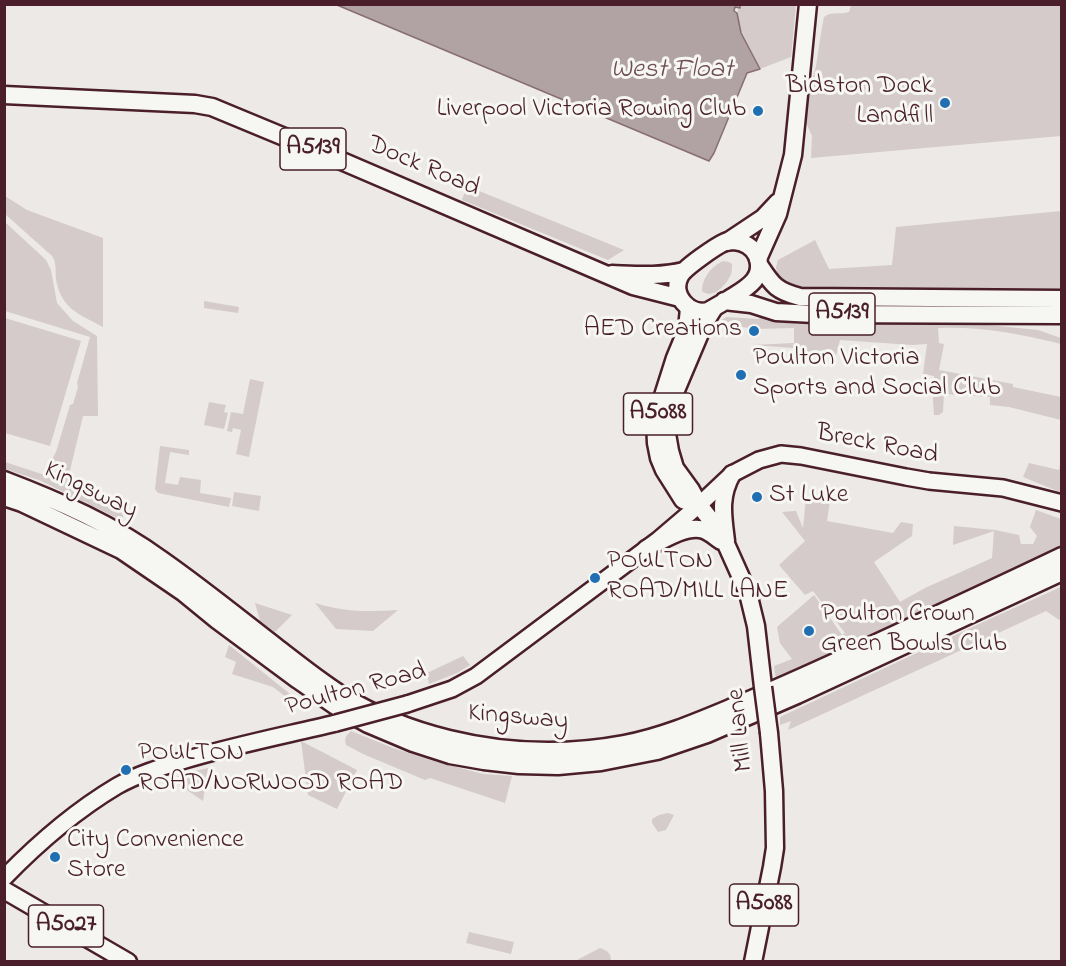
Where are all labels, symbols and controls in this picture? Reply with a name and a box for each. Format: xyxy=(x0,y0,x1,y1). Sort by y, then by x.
water label: West Float xyxy=(611,56,733,88)
place label: Bidston Dock Landfill xyxy=(786,72,933,134)
place label: Liverpool Victoria Rowing Club xyxy=(437,95,746,127)
marker: Bidston Dock Landfill xyxy=(938,96,952,110)
marker: Liverpool Victoria Rowing Club xyxy=(751,104,765,118)
road number: A5139 xyxy=(280,128,346,170)
street label: Dock Road xyxy=(362,130,484,206)
road number: A5139 xyxy=(809,293,875,335)
place label: AED Creations xyxy=(584,315,742,347)
marker: AED Creations xyxy=(747,324,761,338)
place label: Poulton Victoria Sports and Social Club xyxy=(753,344,1000,406)
marker: Poulton Victoria Sports and Social Club xyxy=(734,368,748,382)
road number: A5088 xyxy=(624,393,692,435)
street label: Breck Road xyxy=(814,419,940,473)
street label: Kingsway xyxy=(38,456,142,528)
place label: St Luke xyxy=(769,481,848,513)
marker: St Luke xyxy=(750,490,764,504)
place label: POULTON ROAD/MILL LANE xyxy=(607,547,788,608)
marker: POULTON ROAD/MILL LANE xyxy=(588,571,602,585)
place label: Poulton Crown Green Bowls Club xyxy=(821,600,1007,662)
marker: Poulton Crown Green Bowls Club xyxy=(802,624,816,638)
street label: Poulton Road xyxy=(282,657,430,725)
street label: Mill Lane xyxy=(722,687,762,773)
street label: Kingsway xyxy=(467,699,569,739)
place label: POULTON ROAD/NORWOOD ROAD xyxy=(138,739,403,800)
marker: POULTON ROAD/NORWOOD ROAD xyxy=(119,763,133,777)
place label: City Convenience Store xyxy=(67,826,244,888)
marker: City Convenience Store xyxy=(48,850,62,864)
road number: A5088 xyxy=(730,884,798,926)
road number: A5027 xyxy=(28,905,104,947)

